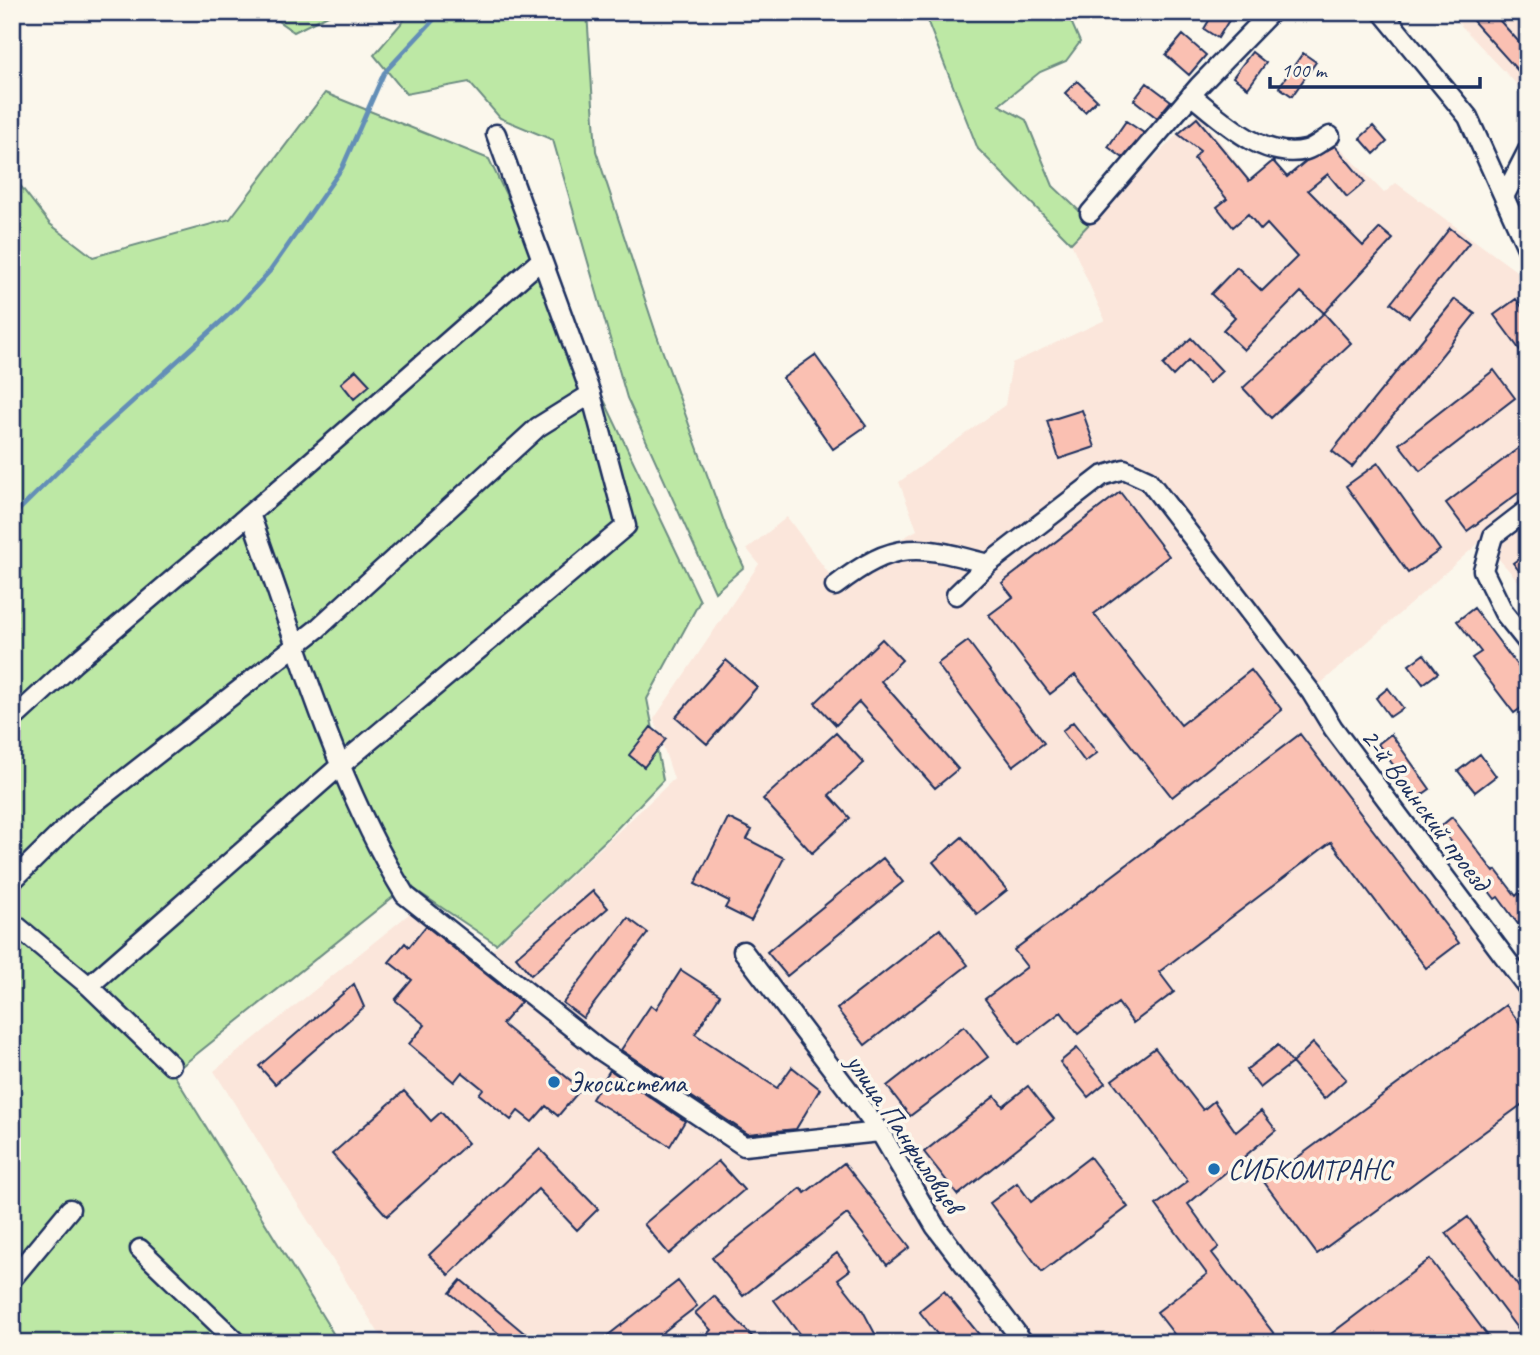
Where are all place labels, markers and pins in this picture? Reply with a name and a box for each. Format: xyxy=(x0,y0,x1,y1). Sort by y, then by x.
place label: Экосистема xyxy=(568,1065,688,1100)
marker: Экосистема xyxy=(546,1074,562,1090)
place label: СИБКОМТРАНС xyxy=(1228,1152,1395,1187)
marker: СИБКОМТРАНС xyxy=(1206,1161,1222,1177)

